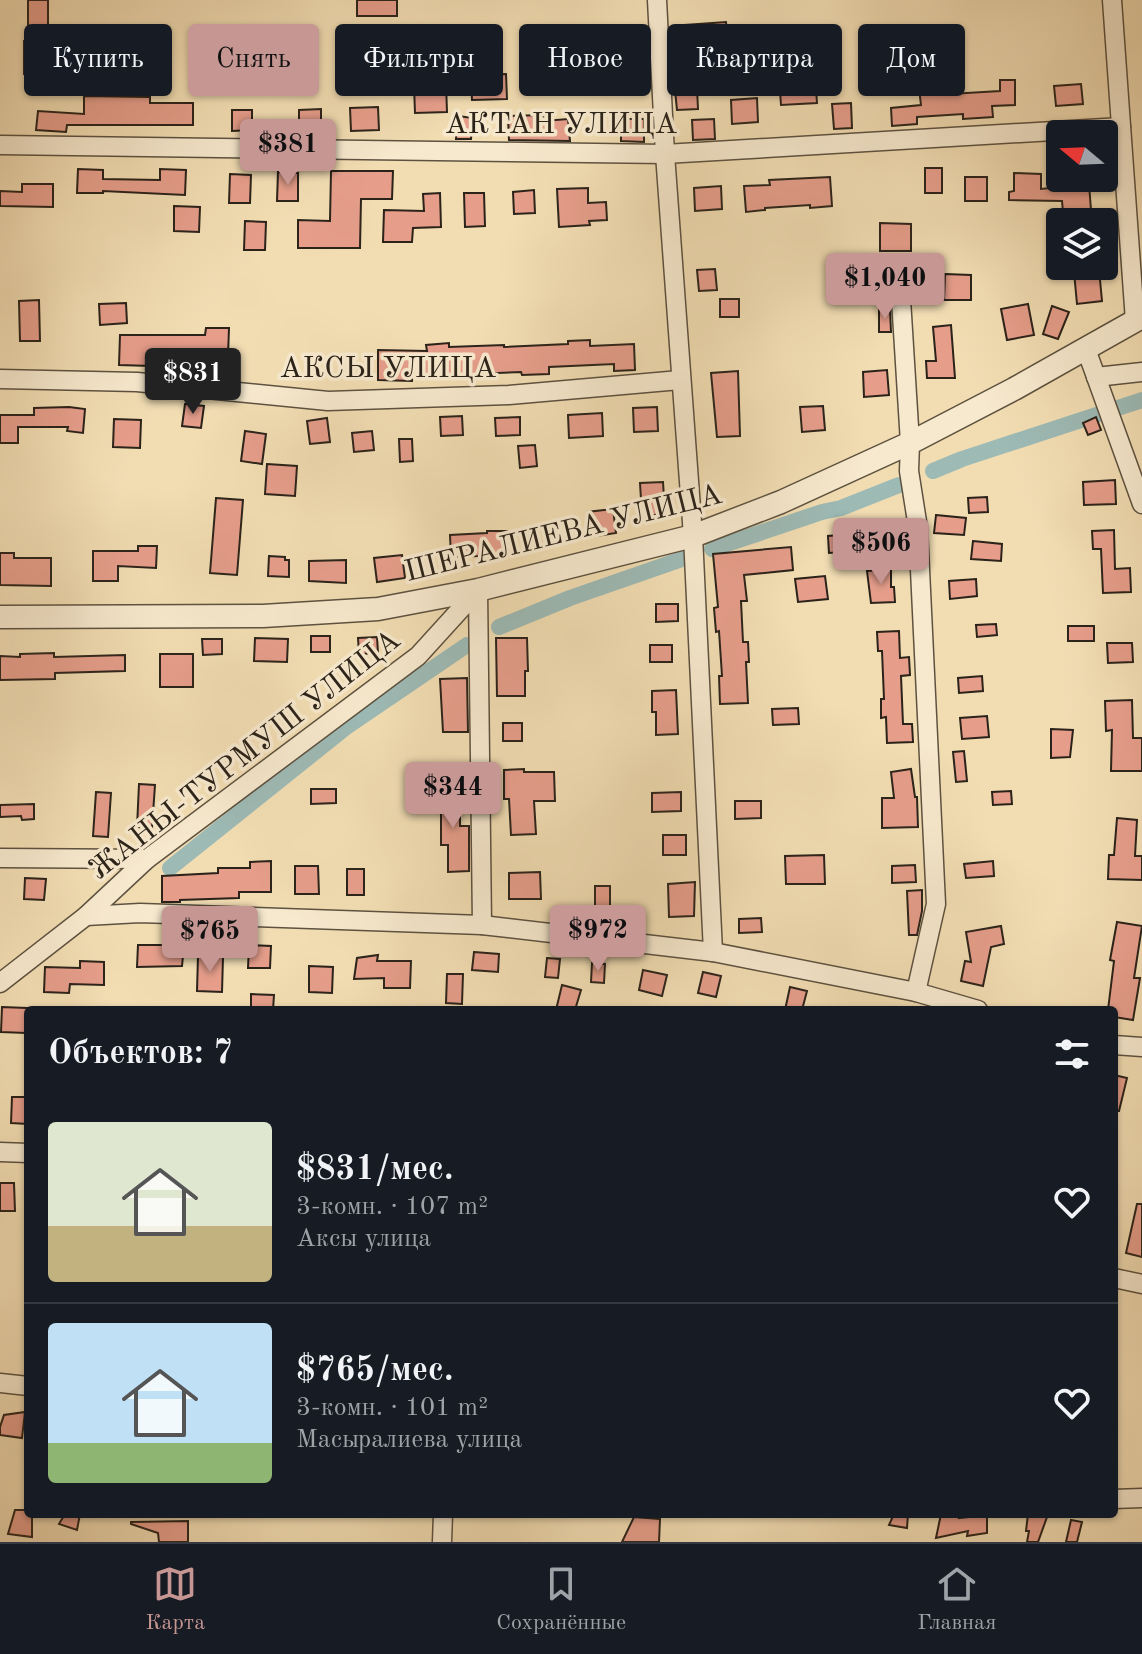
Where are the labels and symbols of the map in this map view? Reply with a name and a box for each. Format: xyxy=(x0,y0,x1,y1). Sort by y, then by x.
street label: АКТАН УЛИЦА xyxy=(445,110,677,140)
pin: $381 xyxy=(241,119,335,187)
north arrow xyxy=(1046,120,1118,192)
pin: $1,040 xyxy=(820,253,950,321)
pin: $831 xyxy=(146,348,240,416)
street label: АКСЫ УЛИЦА xyxy=(280,354,497,384)
street label: ШЕРАЛИЕВА УЛИЦА xyxy=(402,480,725,588)
pin: $506 xyxy=(834,518,928,586)
street label: ЖАНЫ-ТУРМУШ УЛИЦА xyxy=(84,625,406,886)
pin: $344 xyxy=(406,762,500,830)
pin: $972 xyxy=(551,905,645,973)
pin: $765 xyxy=(163,906,257,974)

